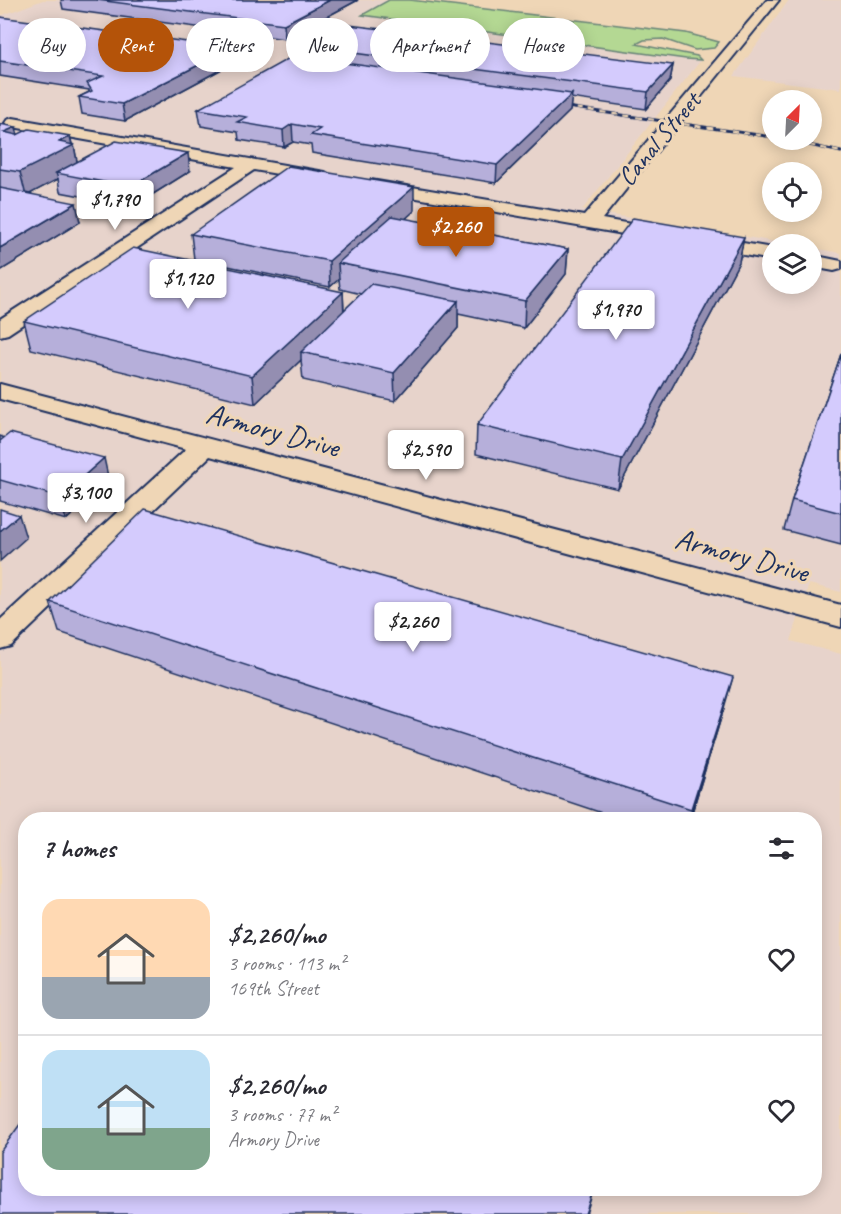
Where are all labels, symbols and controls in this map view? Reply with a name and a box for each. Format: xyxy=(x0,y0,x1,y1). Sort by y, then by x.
chip: Buy xyxy=(18,18,86,72)
chip: Rent xyxy=(98,18,174,72)
chip: Filters xyxy=(186,18,274,72)
chip: New xyxy=(286,18,358,72)
chip: Apartment xyxy=(370,18,490,72)
chip: House xyxy=(502,18,585,72)
street label: Canal Street xyxy=(610,83,709,193)
north arrow xyxy=(762,90,822,150)
map controls xyxy=(762,90,822,294)
button: locate xyxy=(762,162,822,222)
pin: $1,790 xyxy=(66,180,164,231)
text: $1,790 xyxy=(91,187,139,212)
pin: $2,260 xyxy=(407,207,505,258)
text: $2,260 xyxy=(431,214,481,239)
button: layers xyxy=(762,234,822,294)
pin: $1,120 xyxy=(139,259,237,310)
text: $1,120 xyxy=(164,266,212,291)
pin: $1,970 xyxy=(567,290,665,341)
text: $1,970 xyxy=(592,297,640,322)
street label: Armory Drive xyxy=(202,394,346,467)
pin: $2,590 xyxy=(377,430,475,481)
text: $2,590 xyxy=(402,437,450,462)
pin: $3,100 xyxy=(37,473,135,524)
text: $3,100 xyxy=(62,480,110,505)
street label: Armory Drive xyxy=(671,519,815,592)
pin: $2,260 xyxy=(364,602,462,653)
text: $2,260 xyxy=(388,609,438,634)
text: 7 homes xyxy=(42,832,115,865)
icon: filters xyxy=(765,832,798,865)
text: $2,260/mo xyxy=(228,918,326,951)
icon: home xyxy=(90,923,162,995)
icon: heart xyxy=(765,943,798,976)
text: 3 rooms · 113 m² xyxy=(228,951,345,976)
text: 169th Street xyxy=(228,976,319,1001)
text: $2,260/mo xyxy=(228,1069,326,1102)
icon: home xyxy=(90,1074,162,1146)
icon: heart xyxy=(765,1094,798,1127)
text: 3 rooms · 77 m² xyxy=(228,1102,336,1127)
text: Armory Drive xyxy=(228,1127,319,1152)

